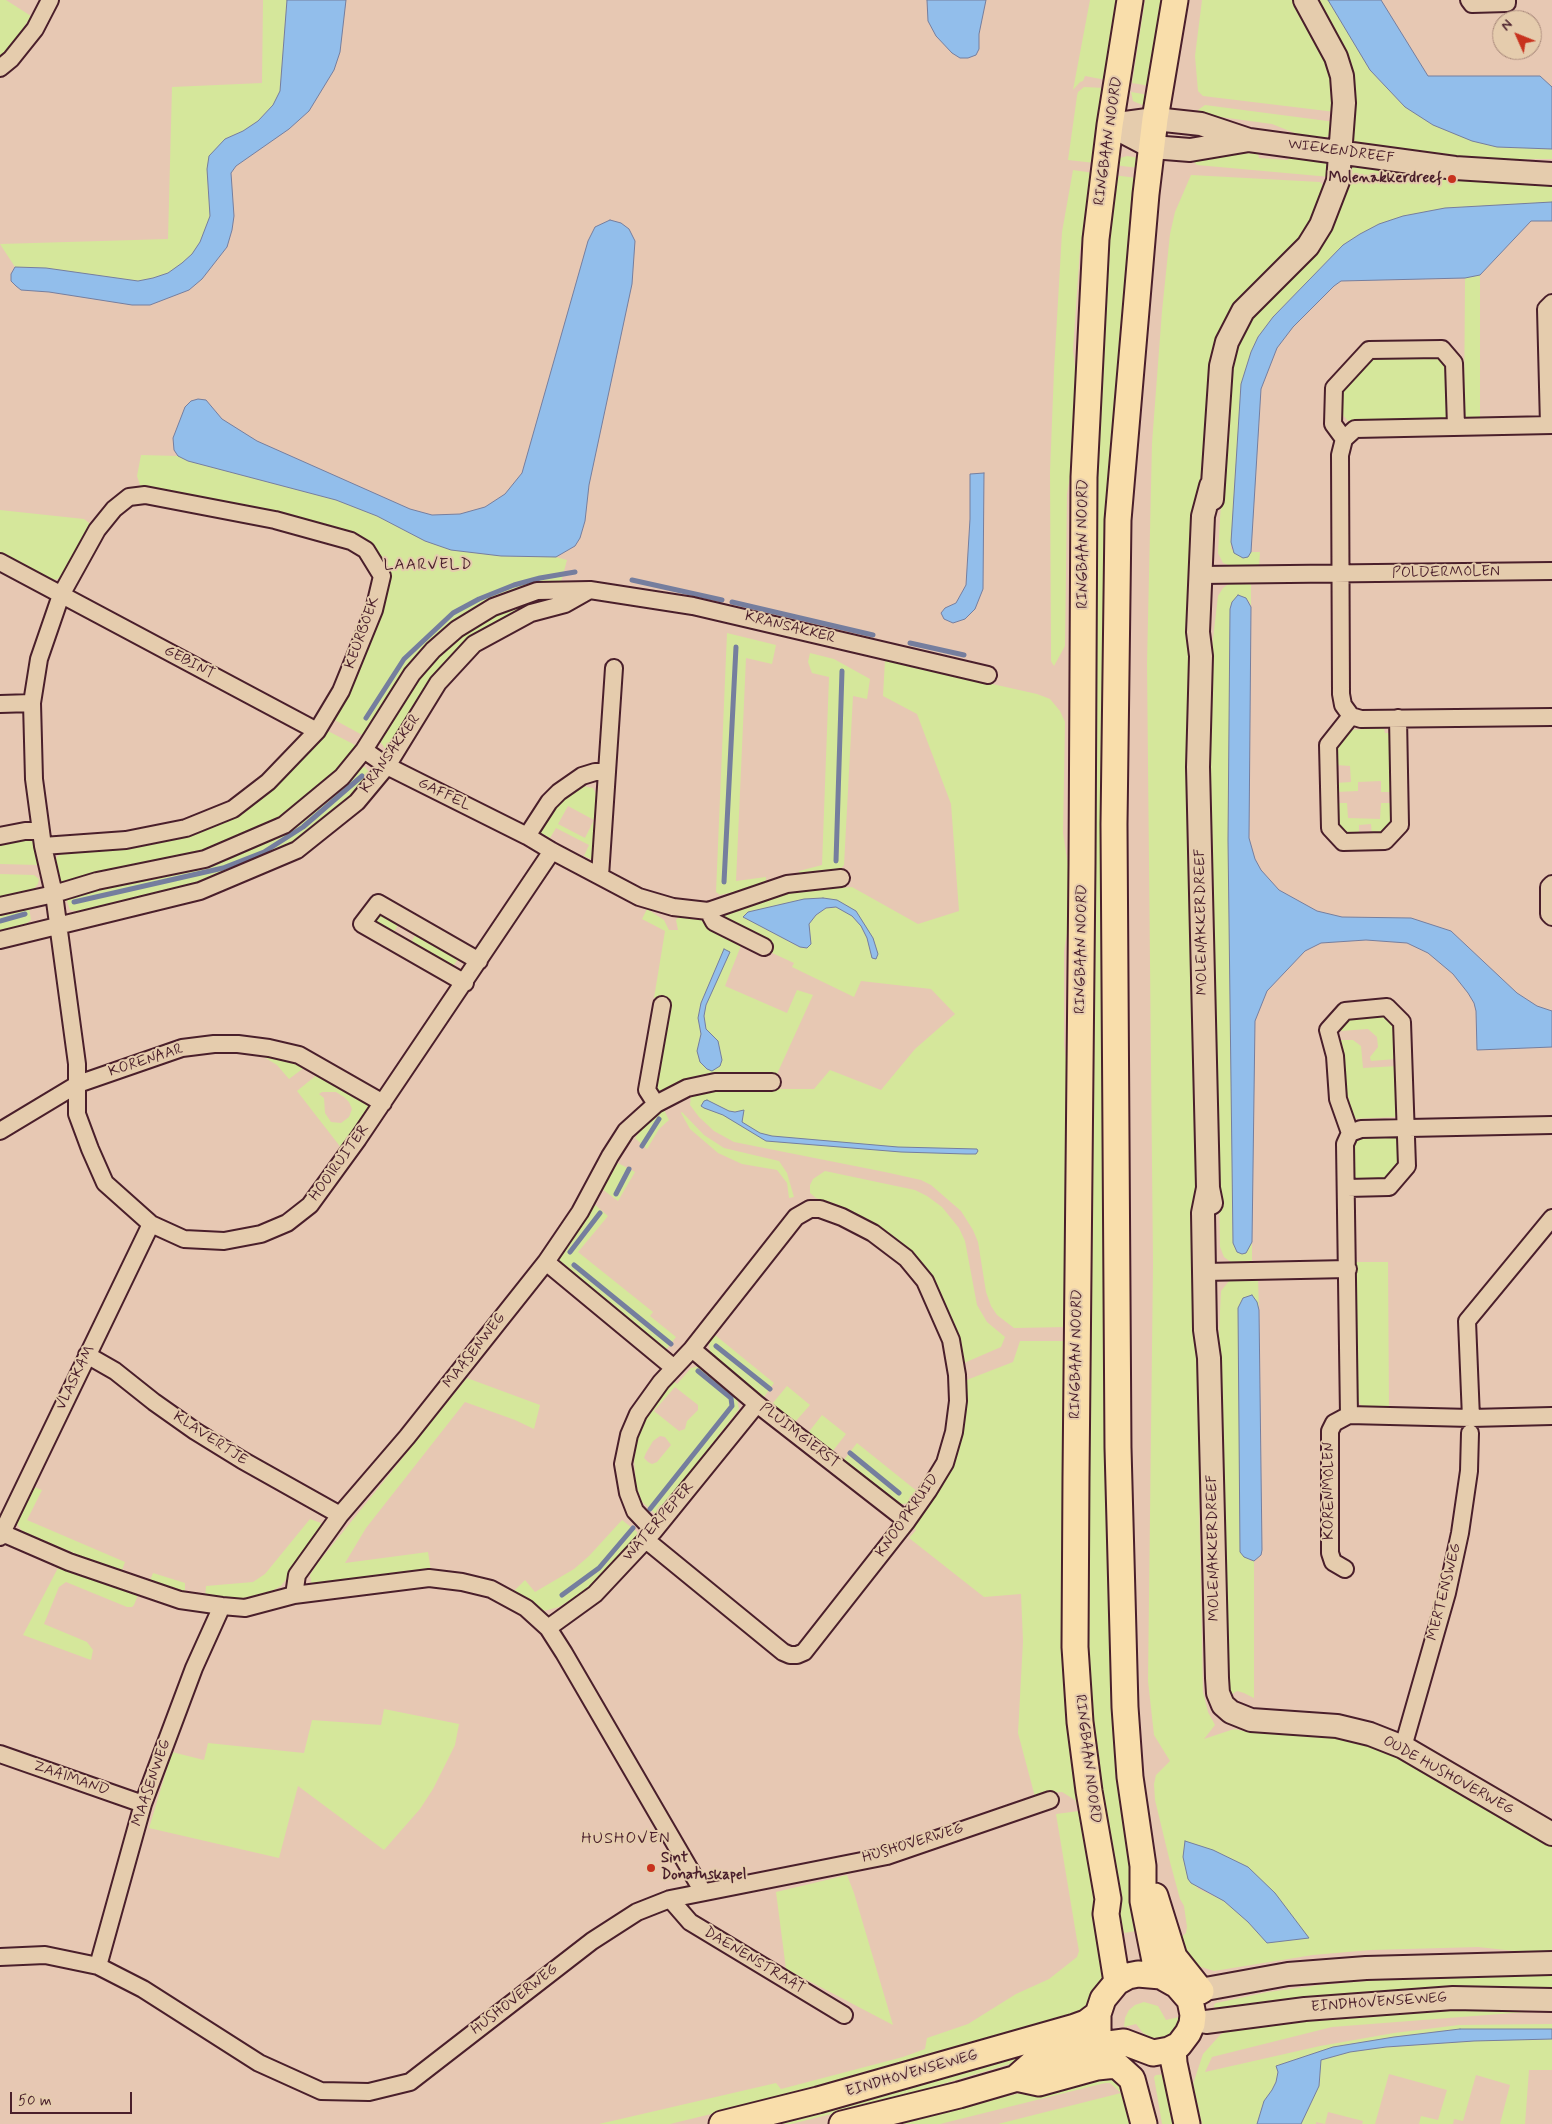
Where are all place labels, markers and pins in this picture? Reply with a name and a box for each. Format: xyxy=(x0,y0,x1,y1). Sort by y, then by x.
place label: Molenakkerdreef xyxy=(1328,170,1442,188)
marker: Molenakkerdreef xyxy=(1446,173,1458,185)
place label: Sint Donatuskapel xyxy=(661,1850,746,1885)
marker: Sint Donatuskapel xyxy=(645,1862,657,1874)

